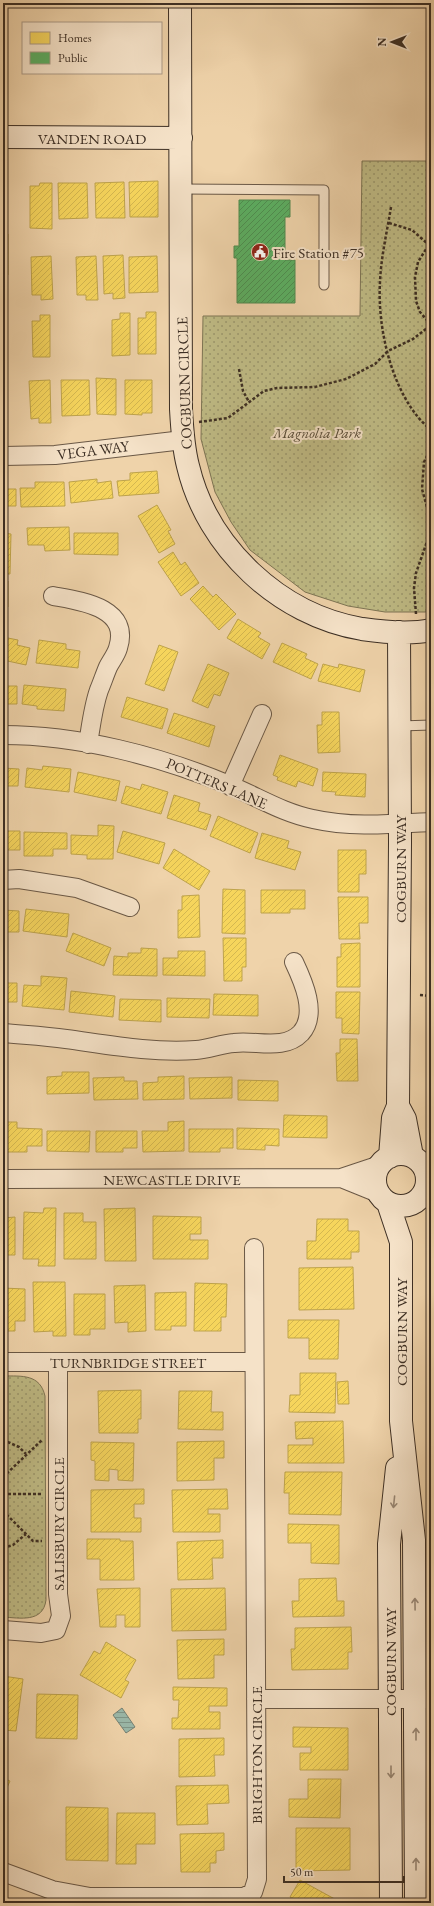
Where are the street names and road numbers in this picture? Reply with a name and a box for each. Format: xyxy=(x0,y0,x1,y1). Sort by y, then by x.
street label: VANDEN ROAD xyxy=(38,129,146,148)
street label: COGBURN CIRCLE xyxy=(172,316,196,450)
street label: VEGA WAY xyxy=(56,436,131,464)
street label: POTTERS LANE xyxy=(164,753,271,813)
street label: COGBURN WAY xyxy=(391,814,410,923)
street label: NEWCASTLE DRIVE xyxy=(103,1170,241,1189)
street label: COGBURN WAY xyxy=(392,1277,411,1386)
street label: TURNBRIDGE STREET xyxy=(50,1353,207,1372)
street label: SALISBURY CIRCLE xyxy=(49,1457,68,1591)
street label: COGBURN WAY xyxy=(381,1607,400,1716)
street label: BRIGHTON CIRCLE xyxy=(247,1685,266,1824)

